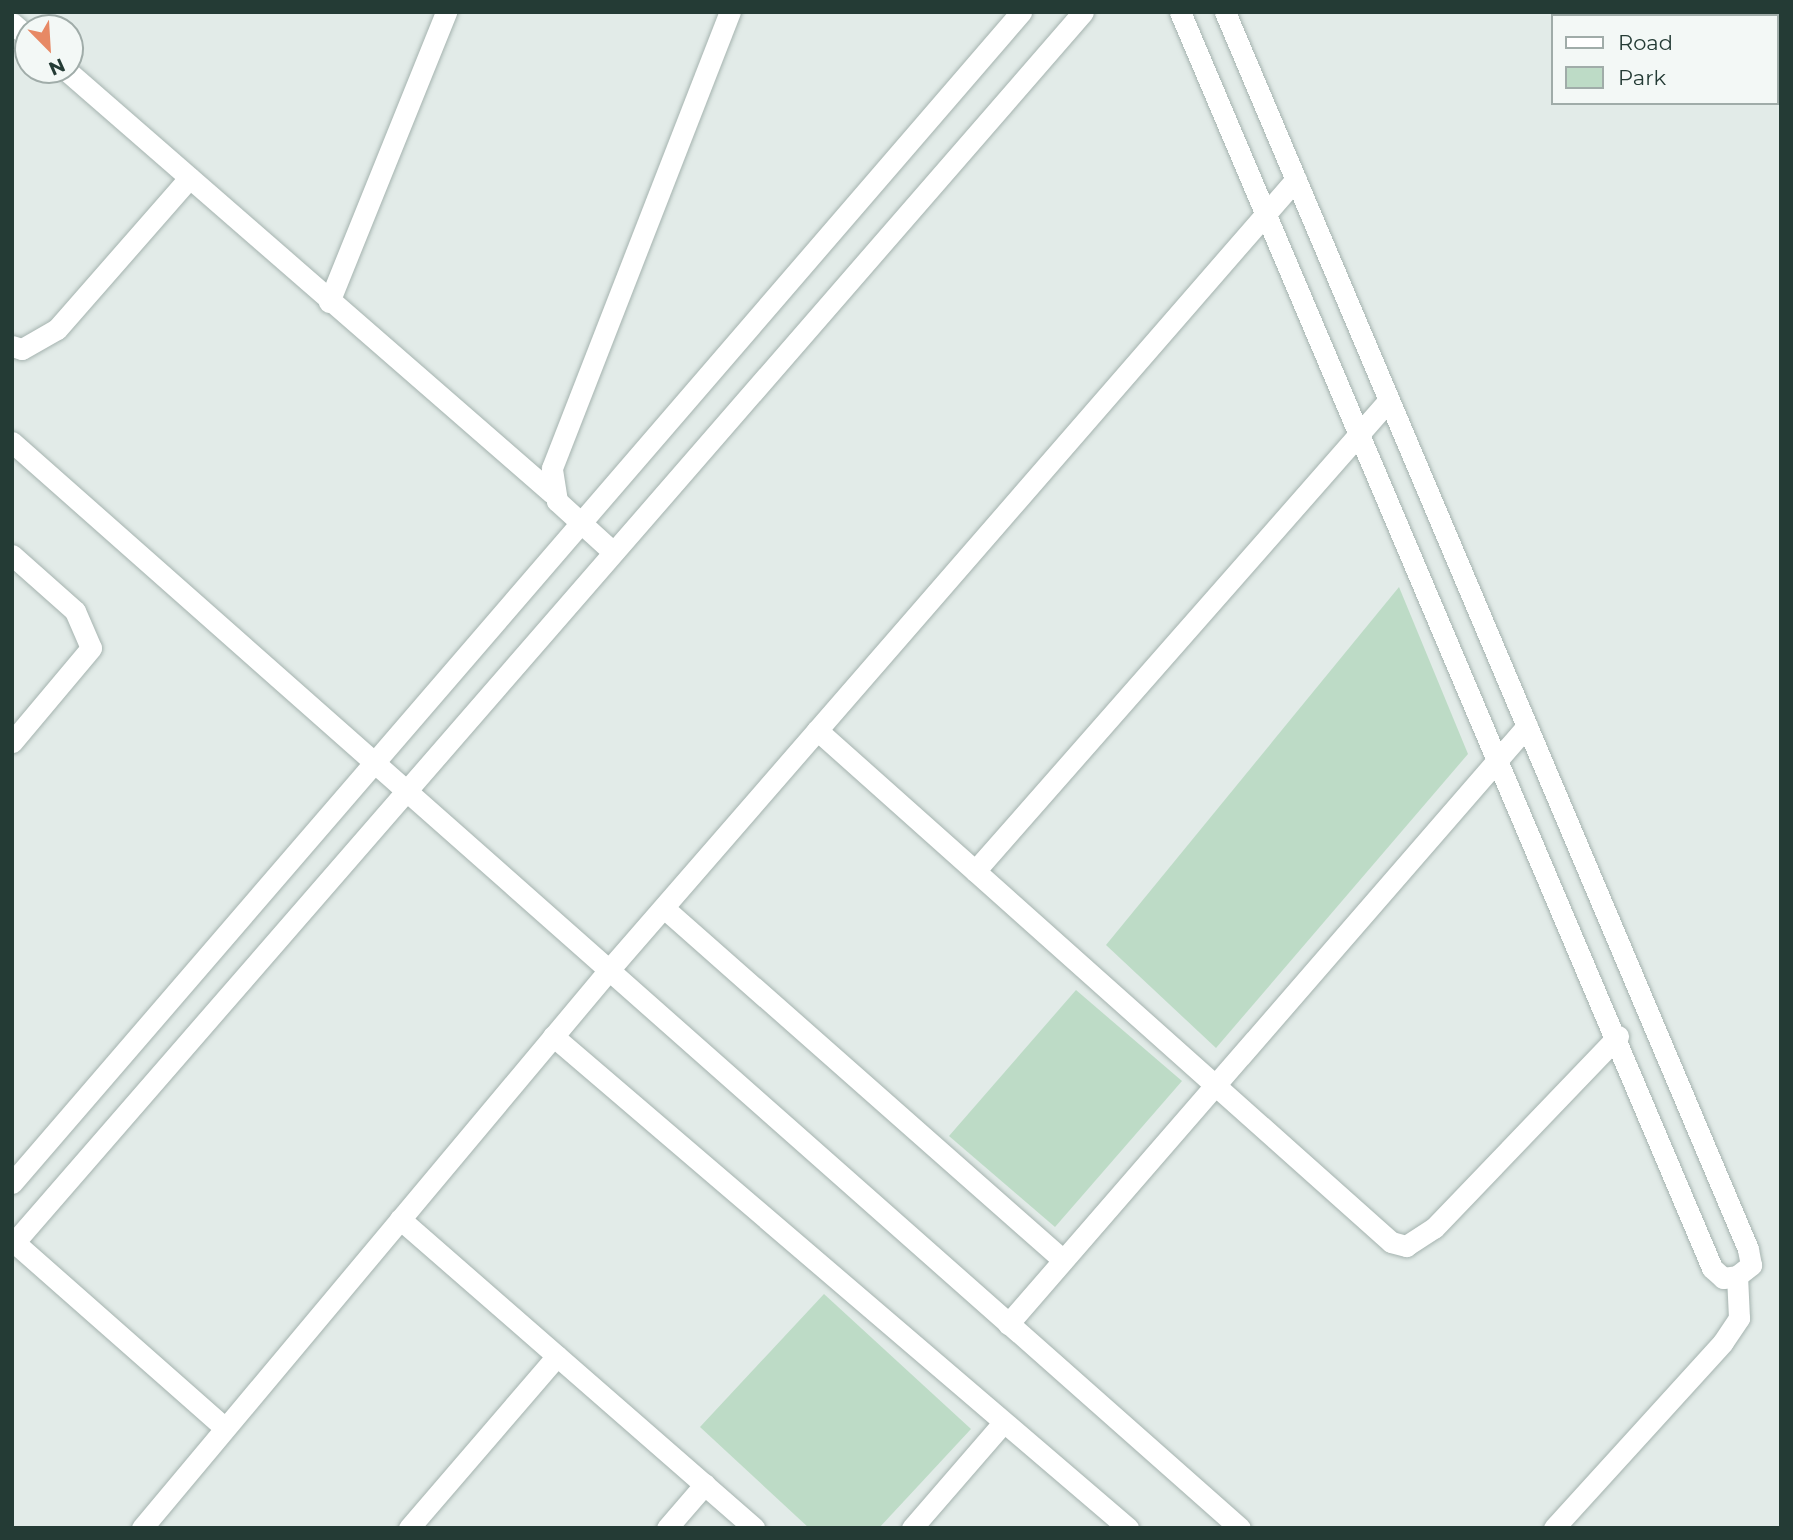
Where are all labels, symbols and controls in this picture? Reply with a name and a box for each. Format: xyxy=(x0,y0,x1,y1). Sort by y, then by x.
north arrow xyxy=(14,14,84,84)
legend xyxy=(1552,14,1779,105)
text: Road xyxy=(1618,30,1673,55)
text: N xyxy=(45,53,69,80)
text: Park xyxy=(1618,65,1666,90)

